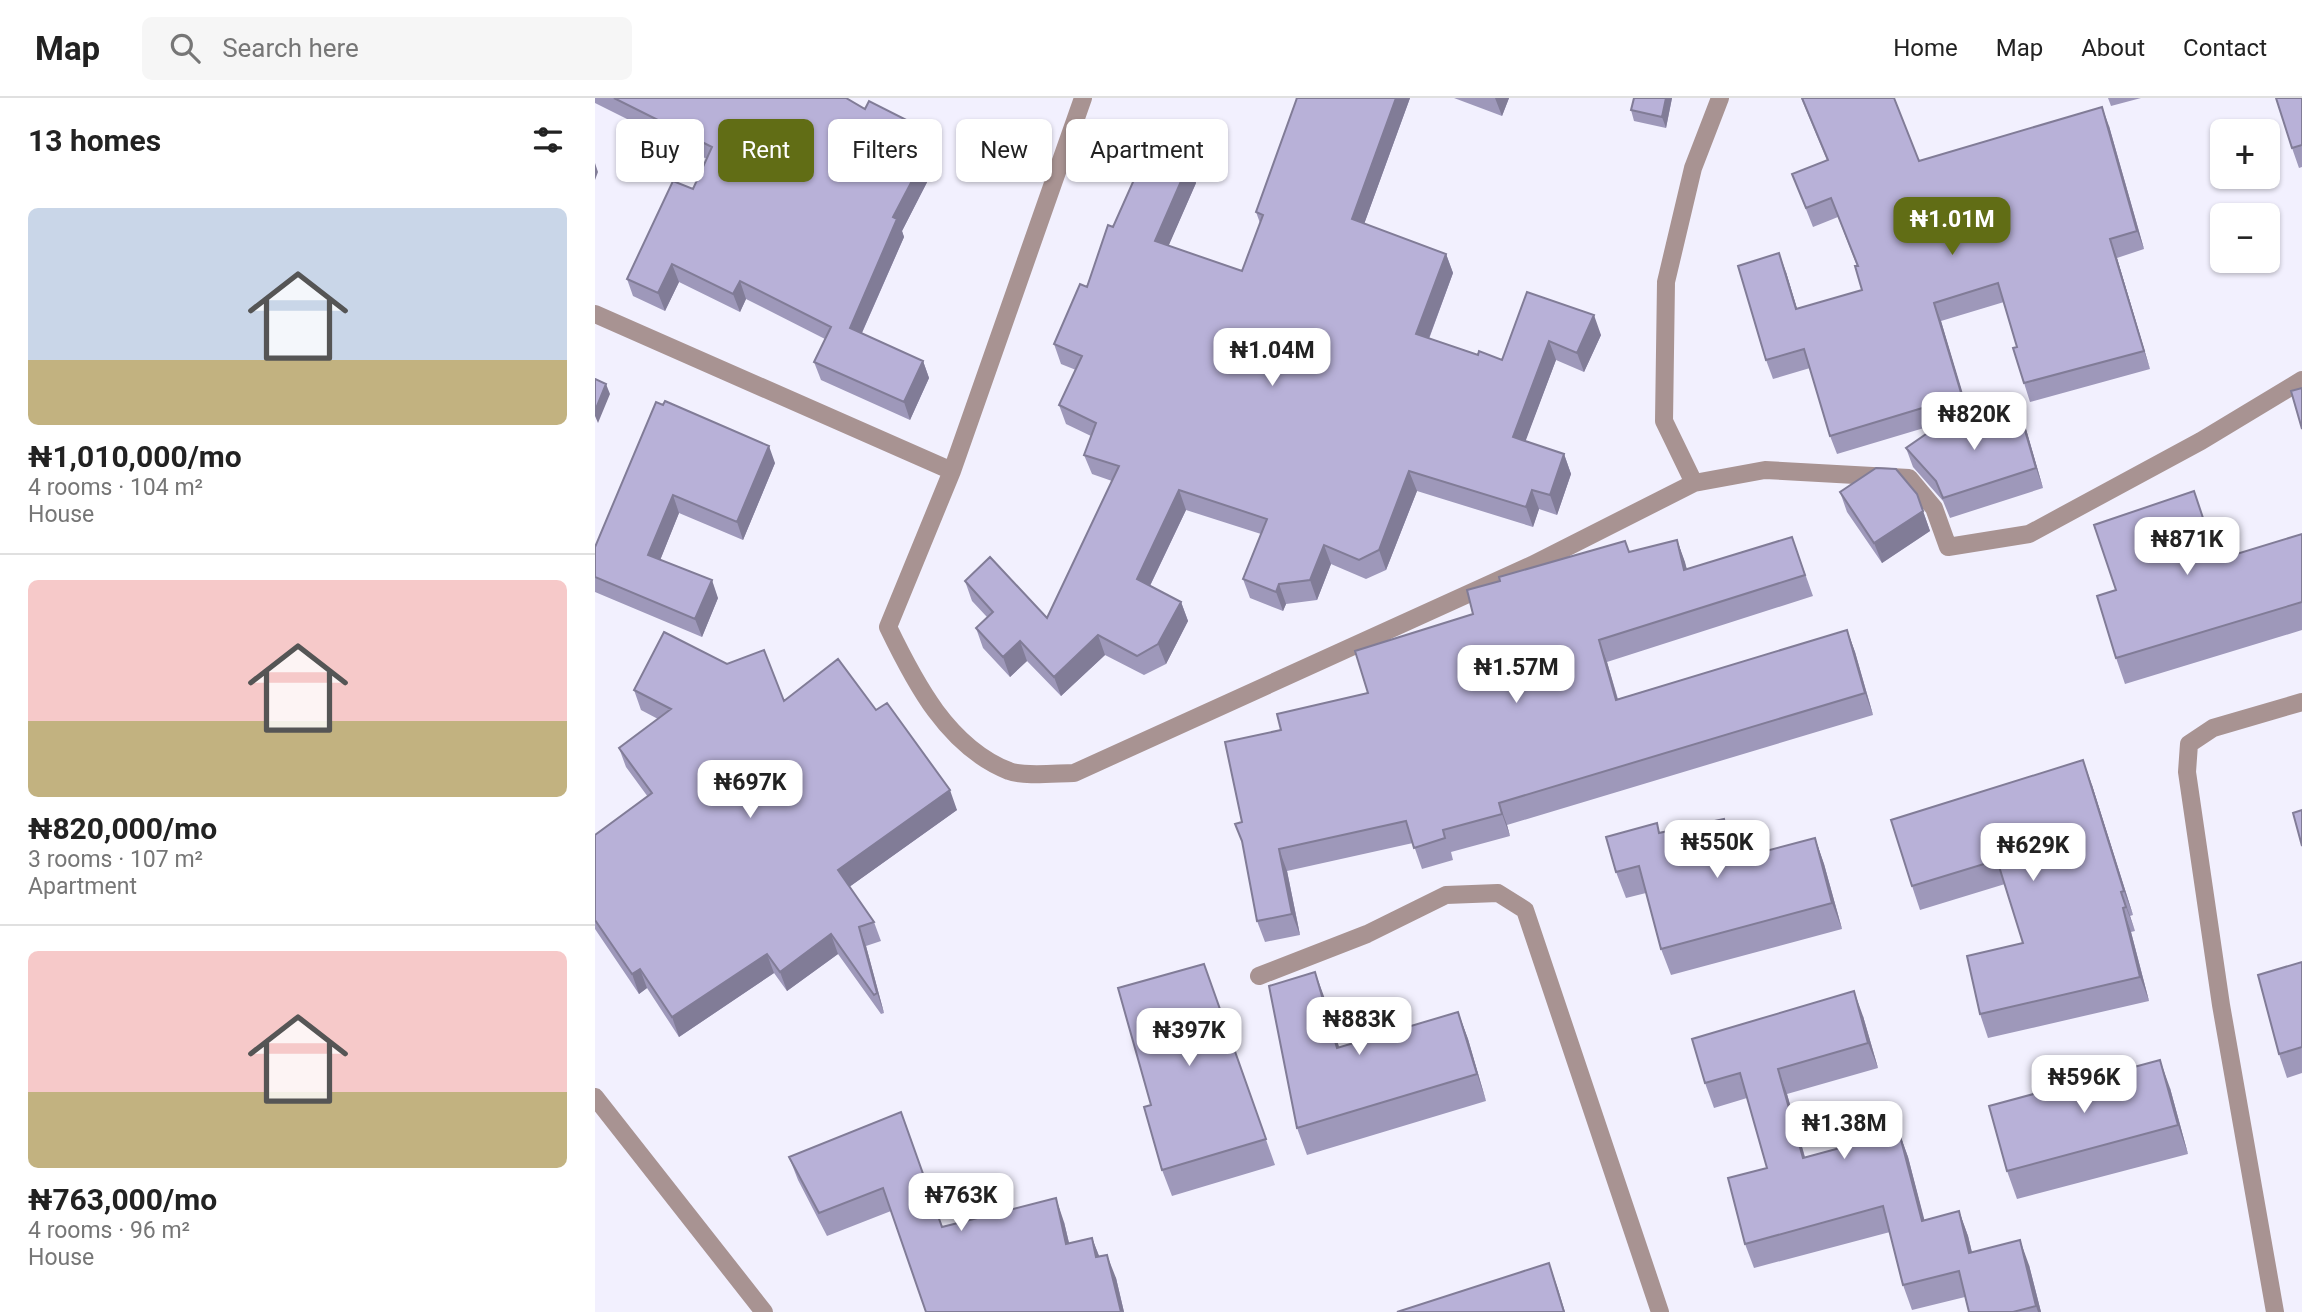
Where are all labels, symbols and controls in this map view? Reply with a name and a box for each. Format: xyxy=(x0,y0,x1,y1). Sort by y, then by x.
search box xyxy=(142,17,632,80)
text: Map xyxy=(35,29,100,68)
icon: search xyxy=(166,29,204,67)
text: Search here xyxy=(222,33,359,63)
text: Home xyxy=(1893,34,1958,62)
text: Map xyxy=(1996,34,2043,62)
text: About xyxy=(2081,34,2145,62)
text: Contact xyxy=(2183,34,2267,62)
chip: Buy xyxy=(616,119,704,182)
chip: Rent xyxy=(718,119,814,182)
chip: Filters xyxy=(828,119,942,182)
chip: New xyxy=(956,119,1052,182)
chip: Apartment xyxy=(1066,119,1228,182)
map controls xyxy=(2210,119,2280,273)
button: + xyxy=(2210,119,2280,189)
icon: filters xyxy=(529,121,567,159)
text: 13 homes xyxy=(28,123,161,158)
pin: ₦1.01M xyxy=(1895,198,2009,257)
button: − xyxy=(2210,203,2280,273)
text: ₦1.01M xyxy=(1909,206,1995,233)
icon: home xyxy=(235,253,361,379)
pin: ₦1.04M xyxy=(1215,328,1329,388)
text: ₦1.04M xyxy=(1229,337,1315,364)
pin: ₦820K xyxy=(1925,392,2023,452)
text: ₦820K xyxy=(1938,401,2010,428)
text: ₦1,010,000/mo xyxy=(28,439,242,474)
text: 4 rooms · 104 m² xyxy=(28,474,203,501)
text: House xyxy=(28,501,94,528)
pin: ₦871K xyxy=(2138,518,2236,577)
text: ₦871K xyxy=(2151,526,2223,553)
icon: home xyxy=(235,625,361,751)
pin: ₦1.57M xyxy=(1459,646,1573,705)
text: ₦1.57M xyxy=(1473,654,1559,681)
pin: ₦697K xyxy=(701,760,799,820)
text: ₦697K xyxy=(714,769,786,796)
text: ₦820,000/mo xyxy=(28,811,217,846)
pin: ₦550K xyxy=(1668,820,1766,880)
pin: ₦629K xyxy=(1984,824,2082,883)
text: ₦550K xyxy=(1681,829,1753,856)
text: ₦629K xyxy=(1997,832,2069,859)
text: 3 rooms · 107 m² xyxy=(28,846,203,873)
text: Apartment xyxy=(28,873,137,900)
icon: home xyxy=(235,996,361,1122)
pin: ₦883K xyxy=(1310,998,1408,1057)
text: ₦883K xyxy=(1323,1006,1395,1033)
pin: ₦397K xyxy=(1140,1009,1238,1068)
text: ₦397K xyxy=(1153,1017,1225,1044)
pin: ₦596K xyxy=(2035,1056,2133,1115)
text: ₦596K xyxy=(2048,1064,2120,1091)
pin: ₦1.38M xyxy=(1787,1102,1901,1161)
text: ₦1.38M xyxy=(1801,1110,1887,1137)
pin: ₦763K xyxy=(912,1174,1010,1233)
text: ₦763,000/mo xyxy=(28,1182,217,1217)
text: ₦763K xyxy=(925,1182,997,1209)
text: 4 rooms · 96 m² xyxy=(28,1217,190,1244)
text: House xyxy=(28,1244,94,1271)

